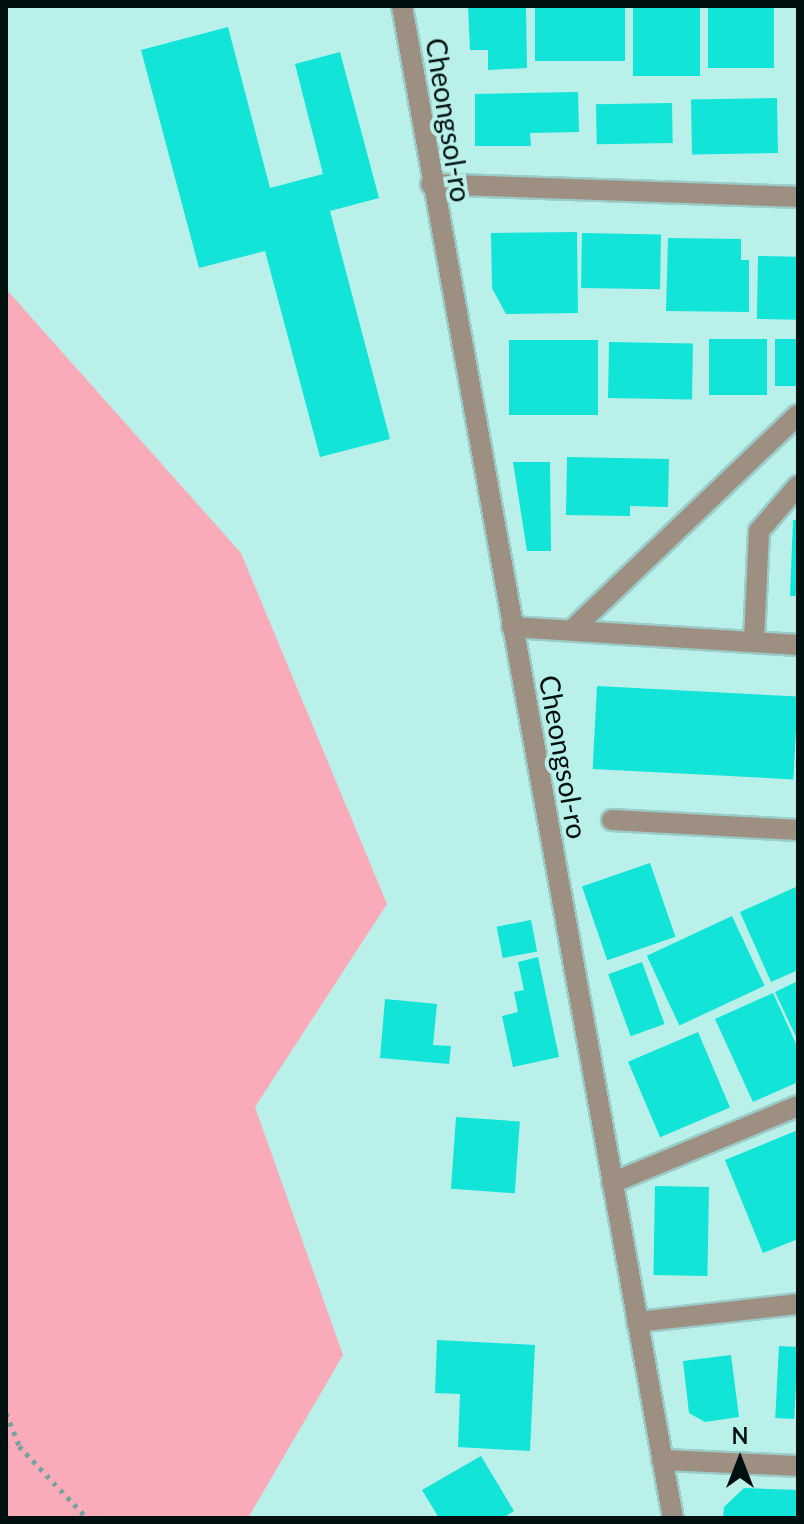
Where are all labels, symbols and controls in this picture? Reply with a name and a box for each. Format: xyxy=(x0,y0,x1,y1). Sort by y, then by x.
street label: Cheongsol-ro xyxy=(419,36,479,204)
street label: Cheongsol-ro xyxy=(533,673,595,841)
north arrow xyxy=(700,1420,780,1500)
text: N xyxy=(732,1422,748,1449)

